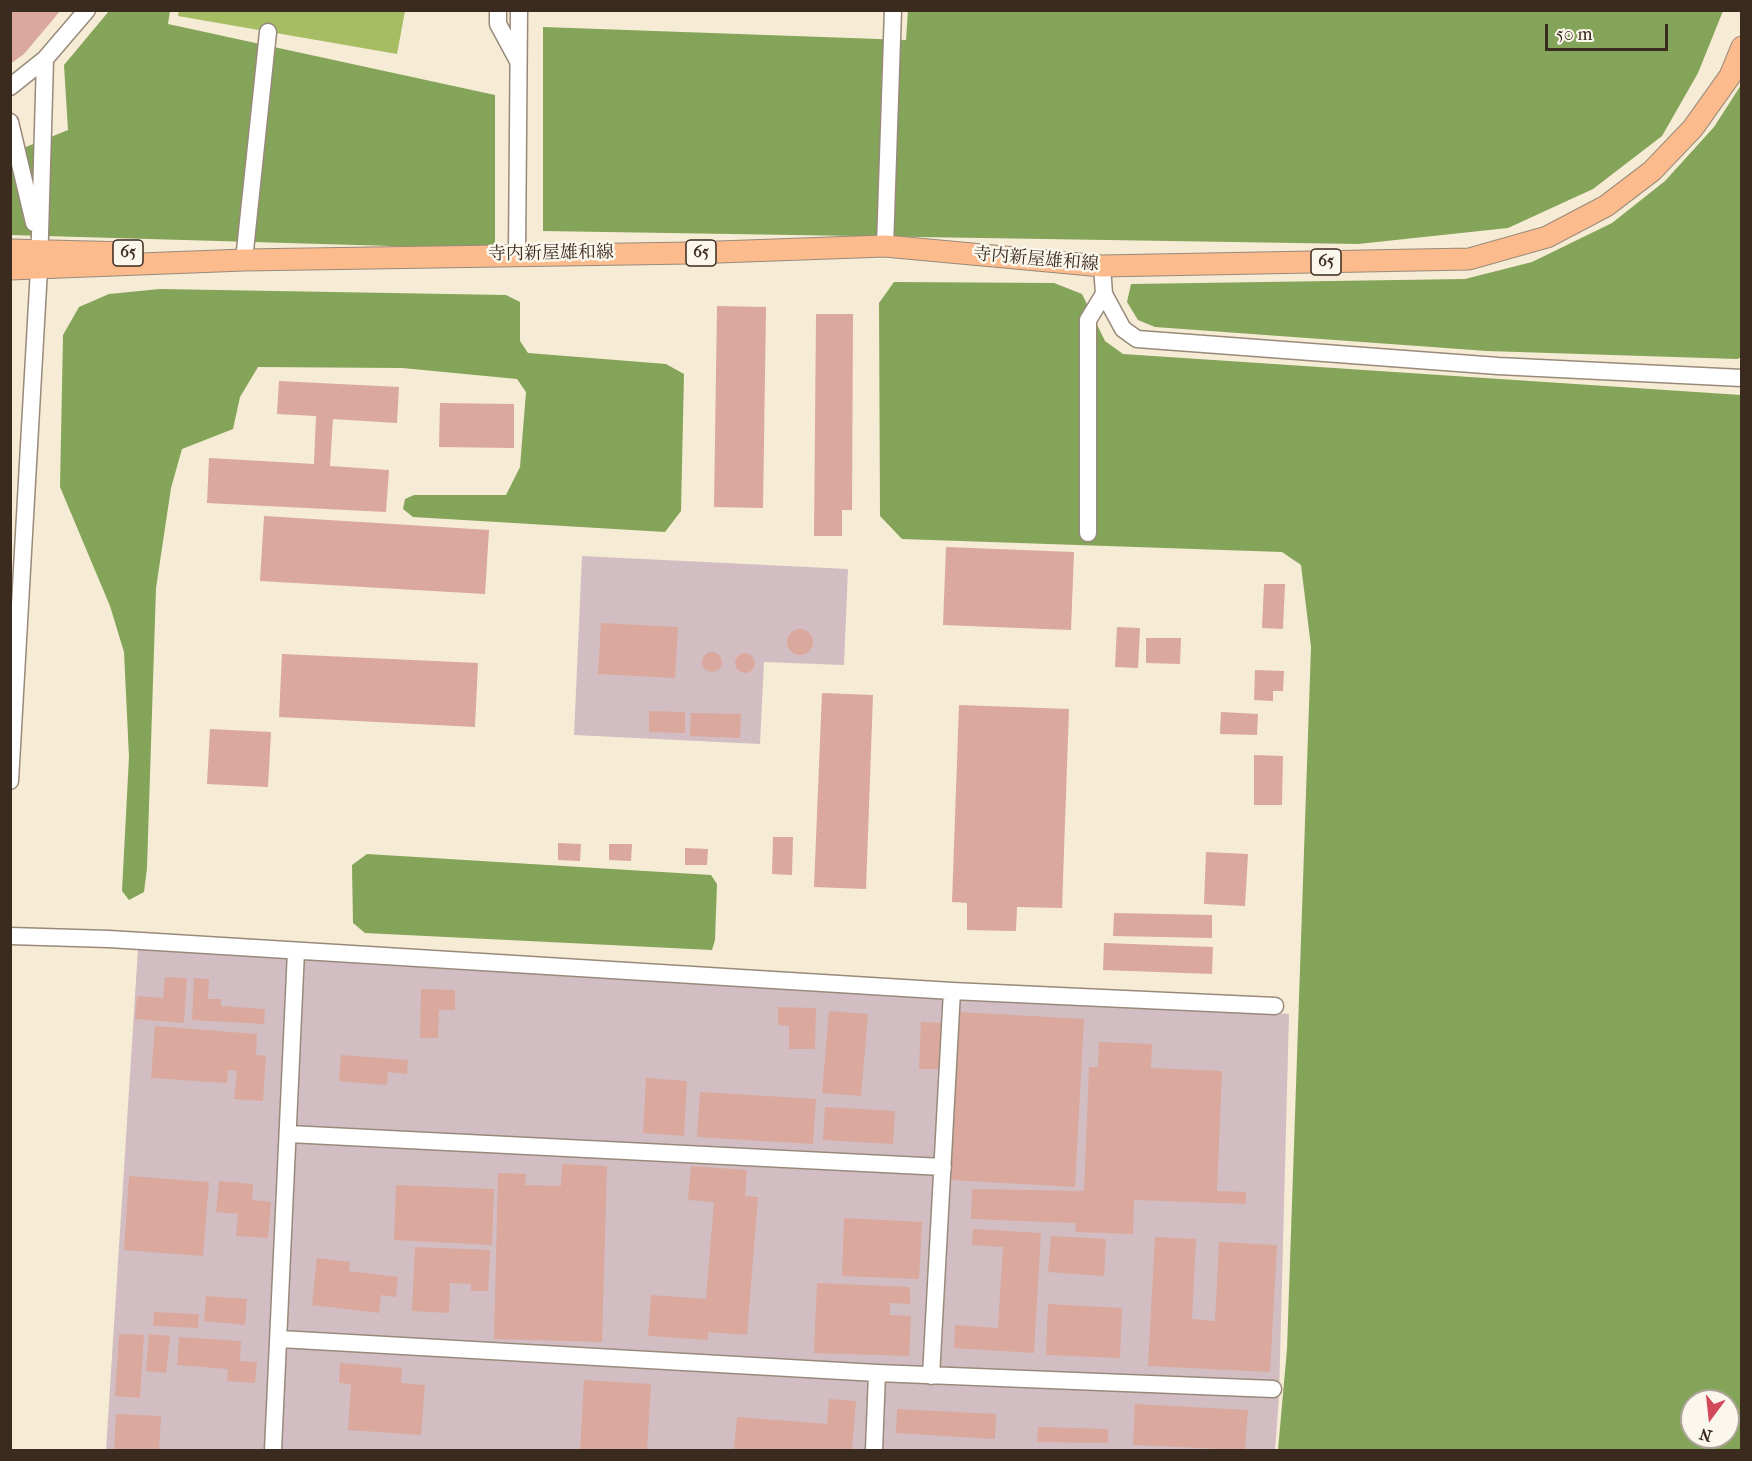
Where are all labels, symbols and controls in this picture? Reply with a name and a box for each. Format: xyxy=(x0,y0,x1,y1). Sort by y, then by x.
scale bar xyxy=(1548,12,1671,50)
text: 50 m xyxy=(1556,24,1592,45)
road number: 65 xyxy=(113,240,143,266)
road number: 65 xyxy=(686,240,716,266)
street label: 寺内新屋雄和線 xyxy=(488,242,614,266)
street label: 寺内新屋雄和線 xyxy=(972,244,1100,276)
road number: 65 xyxy=(1311,249,1341,275)
north arrow xyxy=(1680,1389,1740,1449)
text: N xyxy=(1697,1424,1714,1446)

